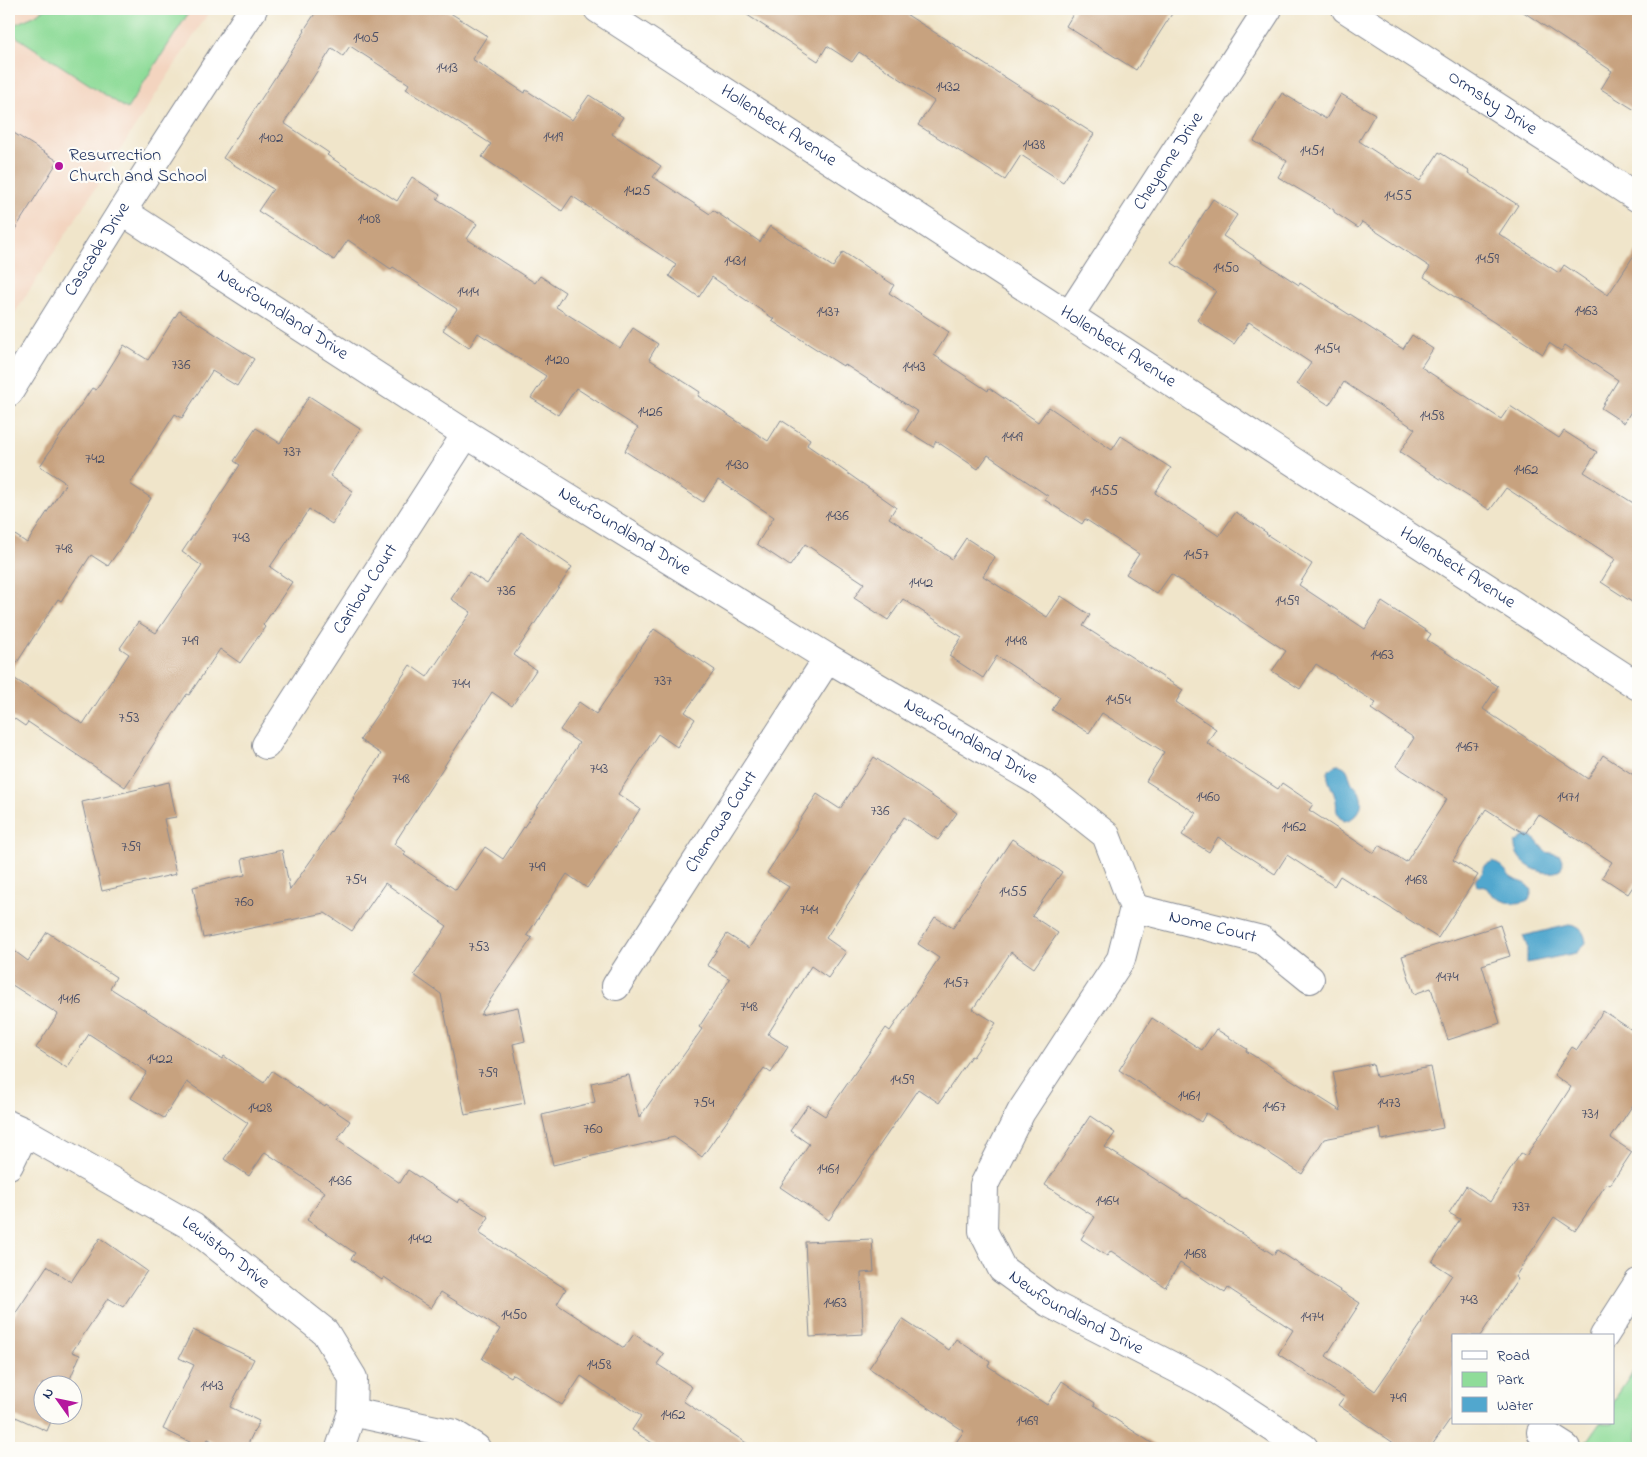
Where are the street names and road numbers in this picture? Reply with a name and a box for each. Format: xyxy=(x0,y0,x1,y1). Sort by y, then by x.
street label: Ormsby Drive xyxy=(1442,65,1543,143)
street label: Hollenbeck Avenue xyxy=(715,79,842,174)
street label: Cheyenne Drive xyxy=(1128,107,1211,216)
street label: Cascade Drive xyxy=(59,196,138,302)
street label: Newfoundland Drive xyxy=(211,263,354,368)
street label: Hollenbeck Avenue xyxy=(1054,300,1182,395)
street label: Newfoundland Drive xyxy=(553,481,696,583)
street label: Hollenbeck Avenue xyxy=(1394,521,1521,616)
street label: Caribou Court xyxy=(327,539,405,640)
street label: Newfoundland Drive xyxy=(899,692,1043,792)
street label: Chemowa Court xyxy=(679,766,765,878)
street label: Nome Court xyxy=(1166,904,1259,951)
street label: Lewiston Drive xyxy=(177,1210,276,1296)
street label: Newfoundland Drive xyxy=(1003,1265,1148,1363)

